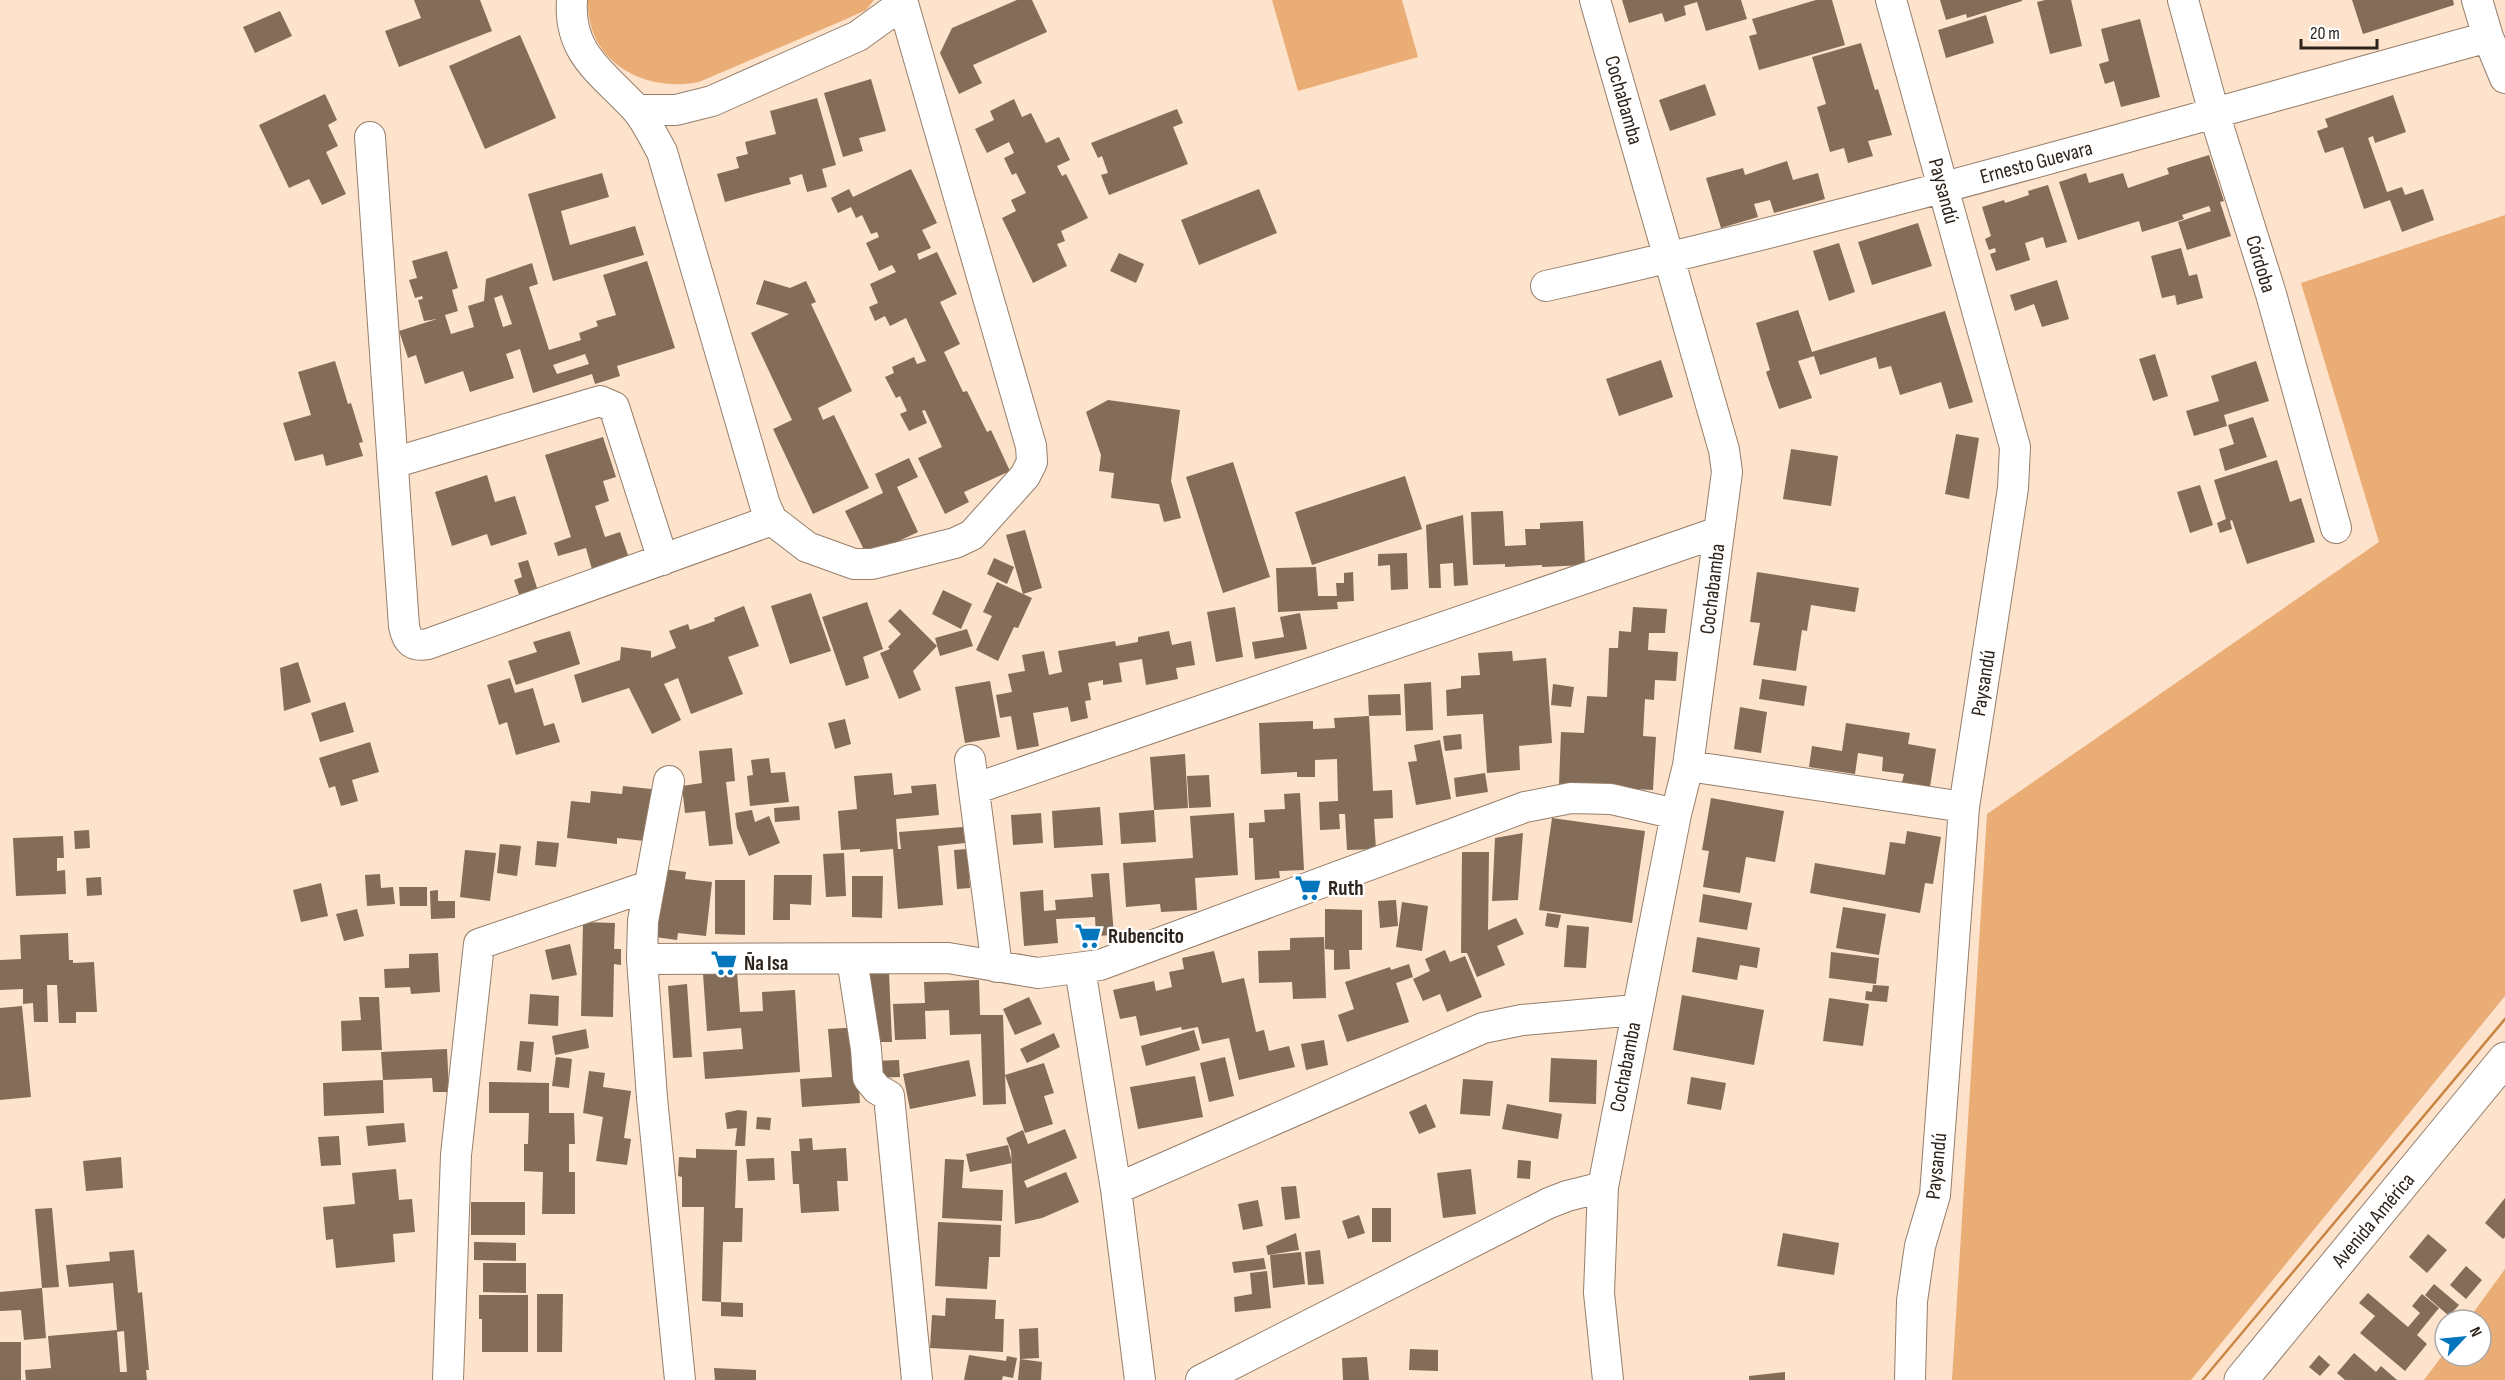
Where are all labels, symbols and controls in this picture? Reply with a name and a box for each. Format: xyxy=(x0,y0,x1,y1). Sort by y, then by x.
scale bar xyxy=(2301,12,2378,50)
text: 20 m xyxy=(2310,23,2340,44)
street label: Cochabamba xyxy=(1599,53,1648,147)
street label: Ernesto Guevara xyxy=(1977,135,2095,189)
street label: Paysandú xyxy=(1923,156,1964,227)
street label: Córdoba xyxy=(2240,232,2281,296)
street label: Cochabamba xyxy=(1695,542,1730,636)
street label: Paysandú xyxy=(1966,648,2001,718)
supermarket icon: Ruth xyxy=(1293,873,1323,903)
place label: Ruth xyxy=(1328,876,1364,901)
supermarket icon: Rubencito xyxy=(1073,921,1103,951)
place label: Rubencito xyxy=(1108,924,1184,949)
supermarket icon: Ña Isa xyxy=(709,948,739,978)
place label: Ña Isa xyxy=(744,951,788,976)
street label: Cochabamba xyxy=(1605,1020,1646,1114)
street label: Paysandú xyxy=(1921,1132,1952,1201)
street label: Avenida América xyxy=(2326,1168,2420,1273)
north arrow xyxy=(2433,1308,2493,1368)
text: N xyxy=(2465,1324,2486,1340)

